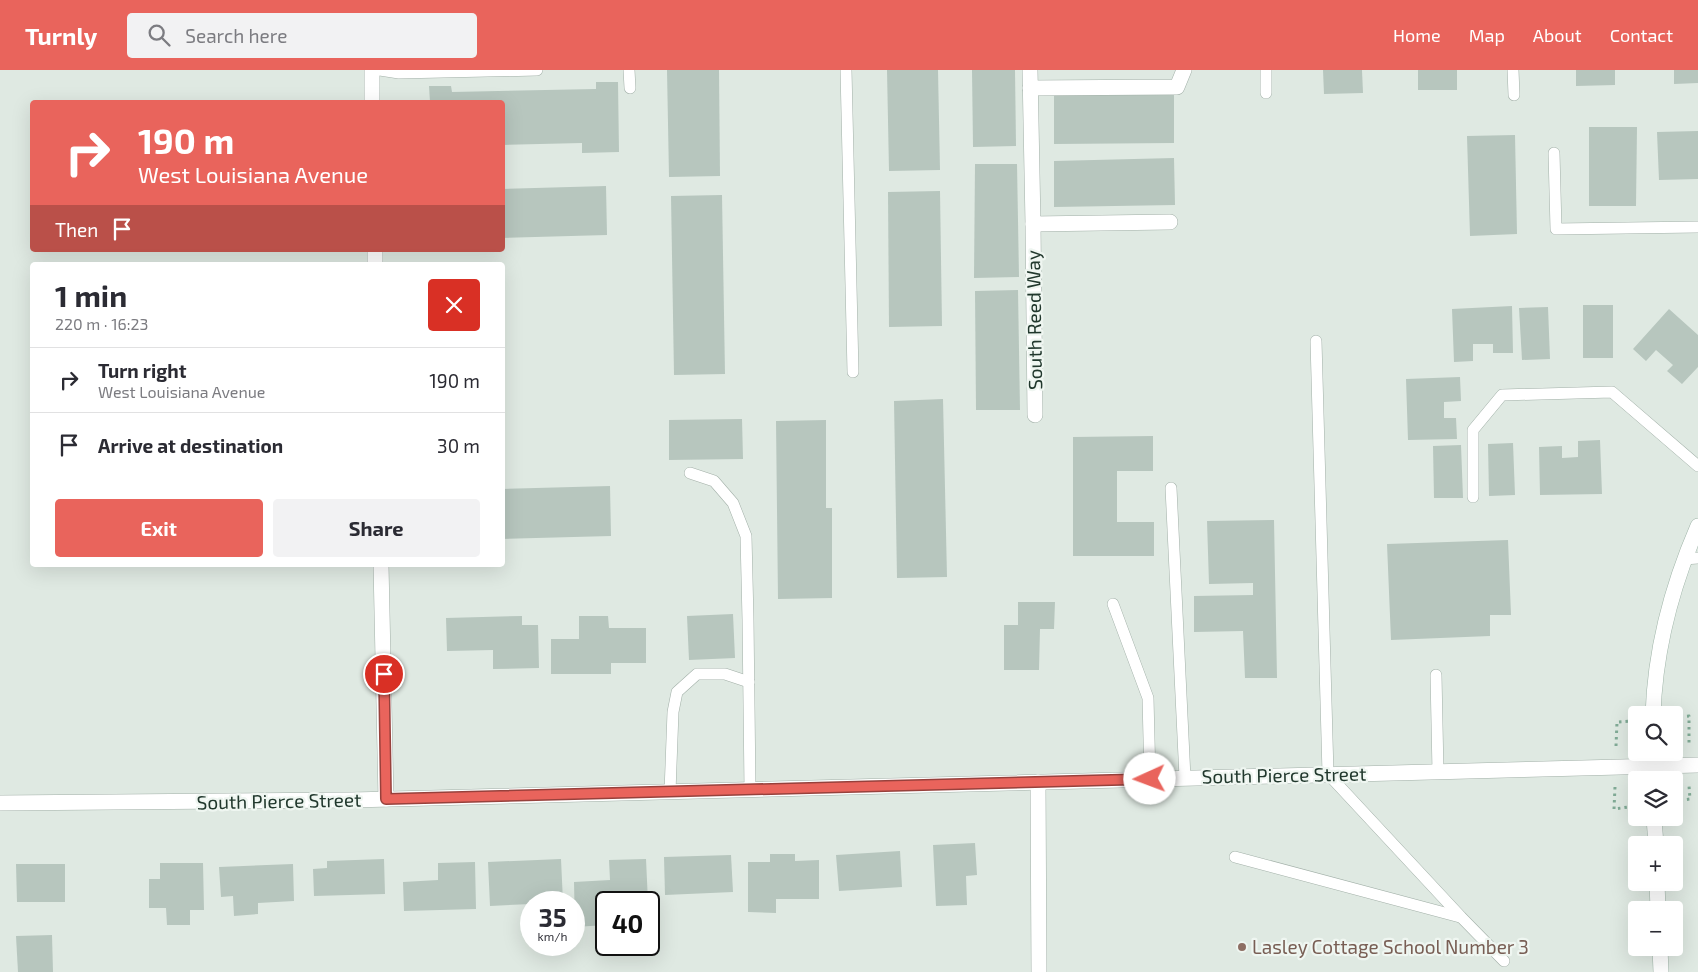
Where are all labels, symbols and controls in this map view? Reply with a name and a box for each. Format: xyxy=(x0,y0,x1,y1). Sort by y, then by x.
search box xyxy=(127,13,477,58)
text: Turnly xyxy=(25,21,97,50)
icon: search xyxy=(145,21,173,49)
text: Search here xyxy=(185,24,287,47)
text: Home xyxy=(1393,24,1441,46)
text: Map xyxy=(1469,24,1505,46)
text: About xyxy=(1533,24,1582,46)
text: Contact xyxy=(1610,24,1673,46)
text: 190 m xyxy=(138,119,234,161)
icon: right xyxy=(55,120,120,185)
text: West Louisiana Avenue xyxy=(138,161,368,187)
icon: arrive xyxy=(108,215,136,243)
text: Then xyxy=(55,218,98,241)
street label: South Reed Way xyxy=(1021,250,1046,390)
text: 1 min xyxy=(55,277,127,313)
button: close xyxy=(428,279,480,331)
text: 220 m · 16:23 xyxy=(55,314,148,333)
text: Turn right xyxy=(98,359,186,382)
icon: right xyxy=(55,366,83,394)
text: 190 m xyxy=(429,369,480,392)
text: West Louisiana Avenue xyxy=(98,382,265,401)
icon: arrive xyxy=(55,431,83,459)
text: Arrive at destination xyxy=(98,434,283,457)
text: 30 m xyxy=(437,434,480,457)
button: Exit xyxy=(55,499,263,557)
button: Share xyxy=(273,499,480,557)
pin xyxy=(363,653,405,695)
icon: arrive xyxy=(370,660,398,688)
map controls xyxy=(1628,706,1683,956)
button: search xyxy=(1628,706,1683,761)
position arrow xyxy=(1123,752,1175,804)
street label: South Pierce Street xyxy=(1201,762,1367,787)
button: layers xyxy=(1628,771,1683,826)
street label: South Pierce Street xyxy=(196,788,362,813)
button: + xyxy=(1628,836,1683,891)
speed limit sign: 40 xyxy=(595,891,660,956)
button: − xyxy=(1628,901,1683,956)
text: 35 xyxy=(539,902,566,932)
text: km/h xyxy=(538,929,567,943)
place label: Lasley Cottage School Number 3 xyxy=(1252,935,1529,958)
marker: Lasley Cottage School Number 3 xyxy=(1236,941,1248,953)

